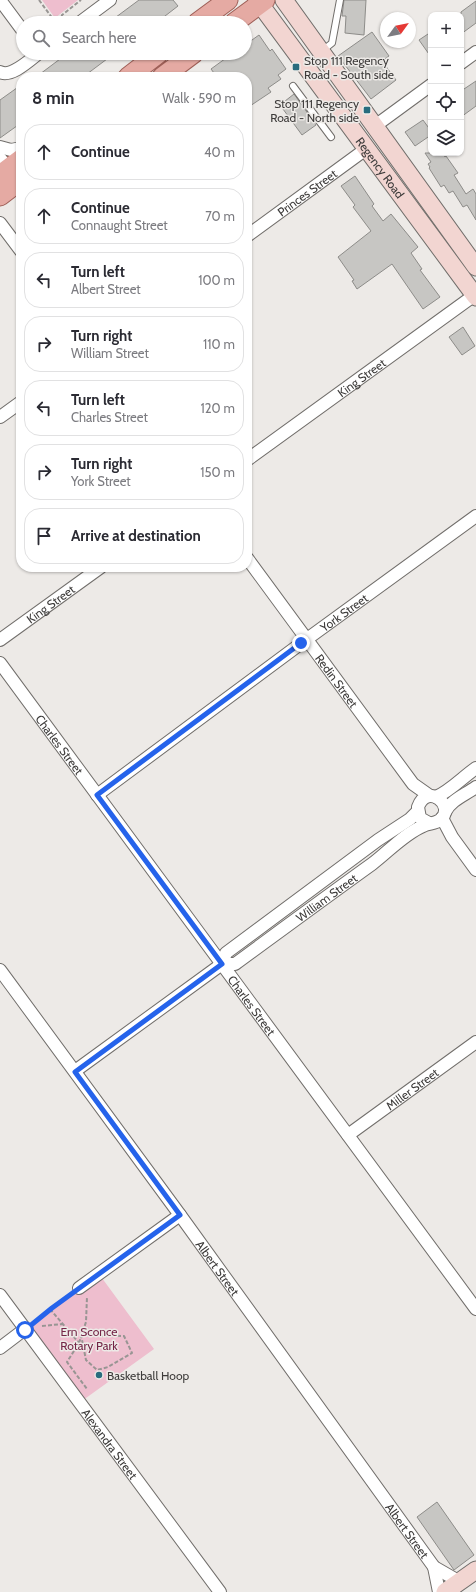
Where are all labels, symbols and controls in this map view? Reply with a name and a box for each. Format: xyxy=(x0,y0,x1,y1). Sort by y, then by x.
north arrow xyxy=(380,12,416,48)
map controls xyxy=(428,12,464,156)
button: + xyxy=(428,12,464,48)
search box xyxy=(16,16,252,60)
icon: search xyxy=(30,27,52,49)
text: Search here xyxy=(62,29,137,47)
button: − xyxy=(428,48,464,84)
place label: Stop 111 Regency Road - South side xyxy=(304,53,394,82)
marker: Stop 111 Regency Road - South side xyxy=(291,62,301,72)
button: locate xyxy=(428,84,464,120)
text: 8 min xyxy=(32,88,74,108)
text: Walk · 590 m xyxy=(162,90,236,106)
place label: Stop 111 Regency Road - North side xyxy=(270,96,359,125)
marker: Stop 111 Regency Road - North side xyxy=(362,105,372,115)
button: layers xyxy=(428,120,464,156)
street label: Regency Road xyxy=(353,134,408,201)
icon: ahead xyxy=(33,141,55,163)
text: Continue xyxy=(71,143,130,161)
text: 40 m xyxy=(204,144,235,160)
street label: Princes Street xyxy=(274,166,339,219)
text: Continue xyxy=(71,199,130,217)
icon: ahead xyxy=(33,205,55,227)
text: 70 m xyxy=(205,208,235,224)
text: Connaught Street xyxy=(71,217,168,233)
text: Turn left xyxy=(71,263,125,281)
icon: left xyxy=(33,269,55,291)
text: 100 m xyxy=(198,272,235,288)
text: Albert Street xyxy=(71,281,141,297)
text: Turn right xyxy=(71,327,132,345)
icon: right xyxy=(33,333,55,355)
text: 110 m xyxy=(203,336,235,352)
text: William Street xyxy=(71,345,149,361)
street label: King Street xyxy=(334,355,388,400)
text: Turn left xyxy=(71,391,125,409)
icon: left xyxy=(33,397,55,419)
text: 120 m xyxy=(201,400,235,416)
text: Charles Street xyxy=(71,409,148,425)
text: Turn right xyxy=(71,455,132,473)
icon: right xyxy=(33,461,55,483)
text: 150 m xyxy=(200,464,235,480)
text: York Street xyxy=(71,473,131,489)
icon: arrive xyxy=(33,525,55,547)
text: Arrive at destination xyxy=(71,527,201,545)
street label: King Street xyxy=(23,581,77,626)
street label: York Street xyxy=(316,590,370,635)
route end xyxy=(292,634,310,652)
street label: Redin Street xyxy=(312,651,362,710)
street label: Charles Street xyxy=(33,711,87,777)
street label: William Street xyxy=(293,870,360,924)
street label: Charles Street xyxy=(225,972,279,1038)
street label: Miller Street xyxy=(383,1064,441,1113)
street label: Albert Street xyxy=(193,1237,243,1298)
route start xyxy=(16,1321,34,1339)
park label: Ern Sconce Rotary Park xyxy=(60,1324,118,1353)
place label: Basketball Hoop xyxy=(107,1368,189,1383)
marker: Basketball Hoop xyxy=(94,1370,104,1380)
street label: Alexandra Street xyxy=(79,1405,141,1482)
street label: Albert Street xyxy=(383,1500,433,1561)

